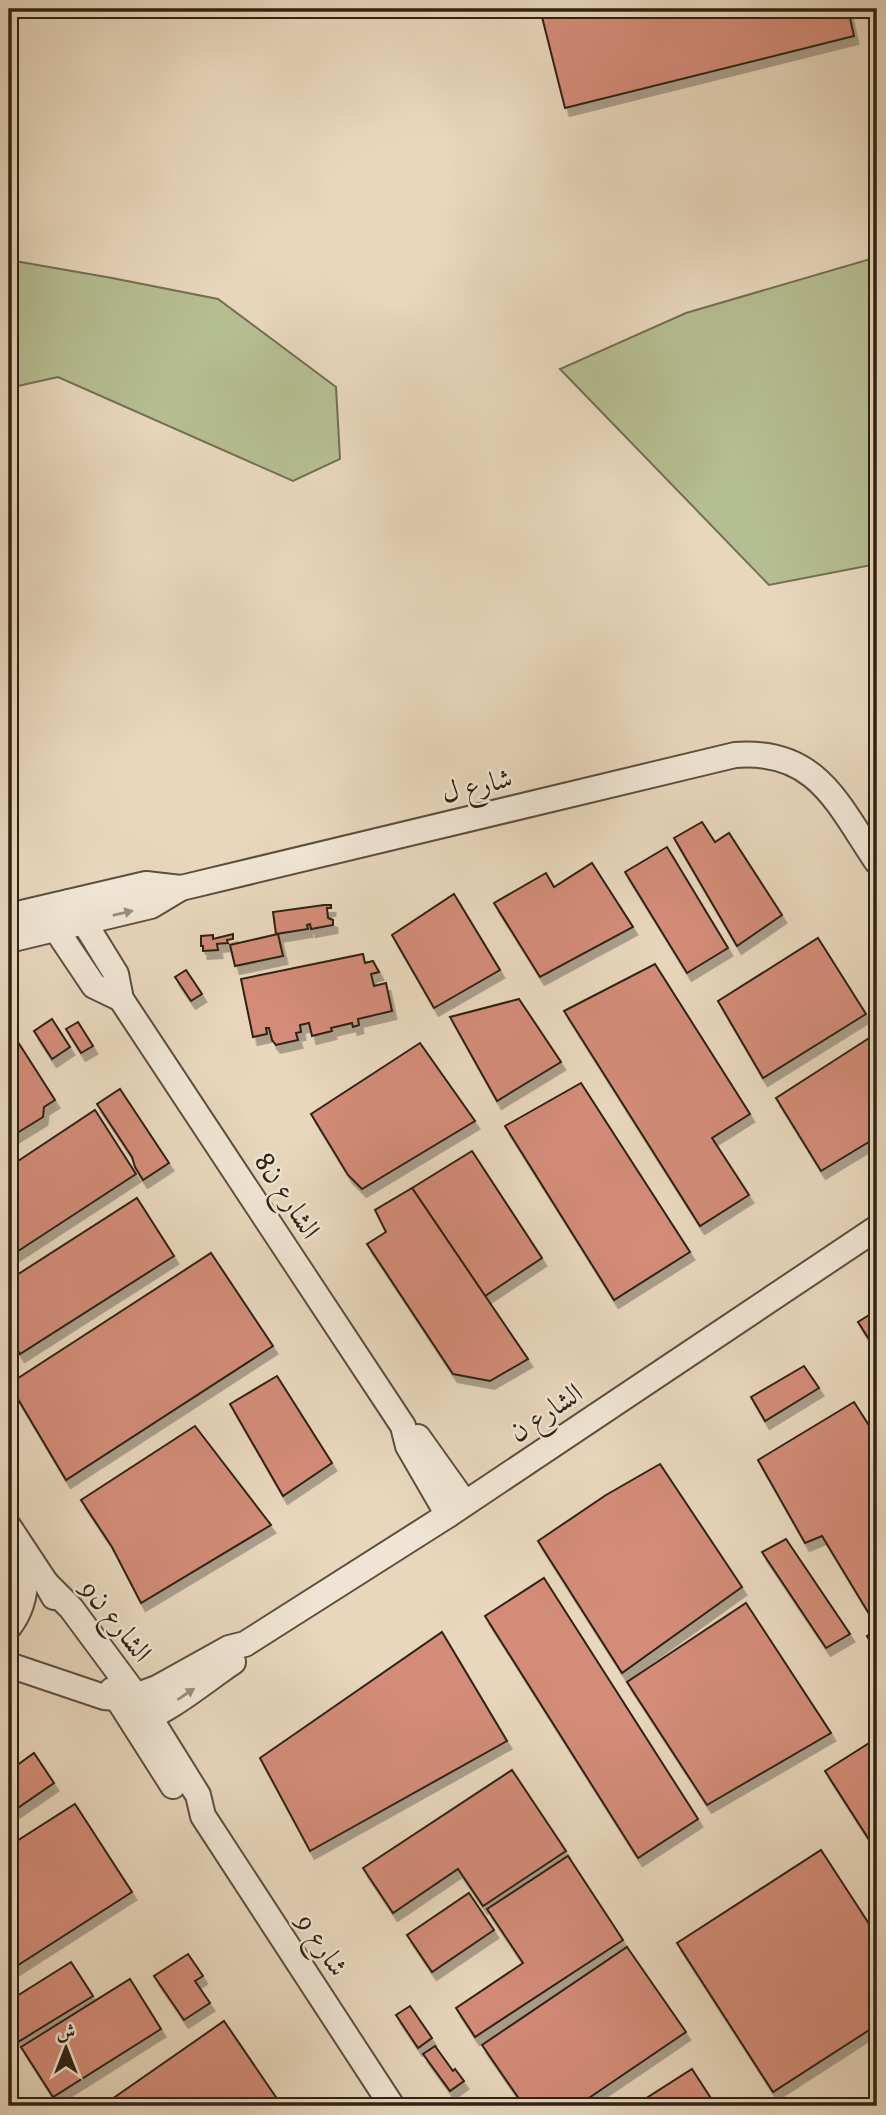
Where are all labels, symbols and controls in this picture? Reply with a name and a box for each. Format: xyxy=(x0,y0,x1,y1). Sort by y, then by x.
street label: شارع ل xyxy=(438,761,517,816)
one-way arrow xyxy=(112,907,134,918)
street label: الشارع ن8 xyxy=(242,1146,328,1248)
street label: الشارع ن xyxy=(502,1376,592,1454)
street label: الشارع ن9 xyxy=(68,1571,159,1673)
one-way arrow xyxy=(177,1687,195,1701)
street label: شارع 9 xyxy=(283,1905,355,1986)
north arrow xyxy=(32,2014,102,2084)
text: ش xyxy=(57,2021,75,2044)

